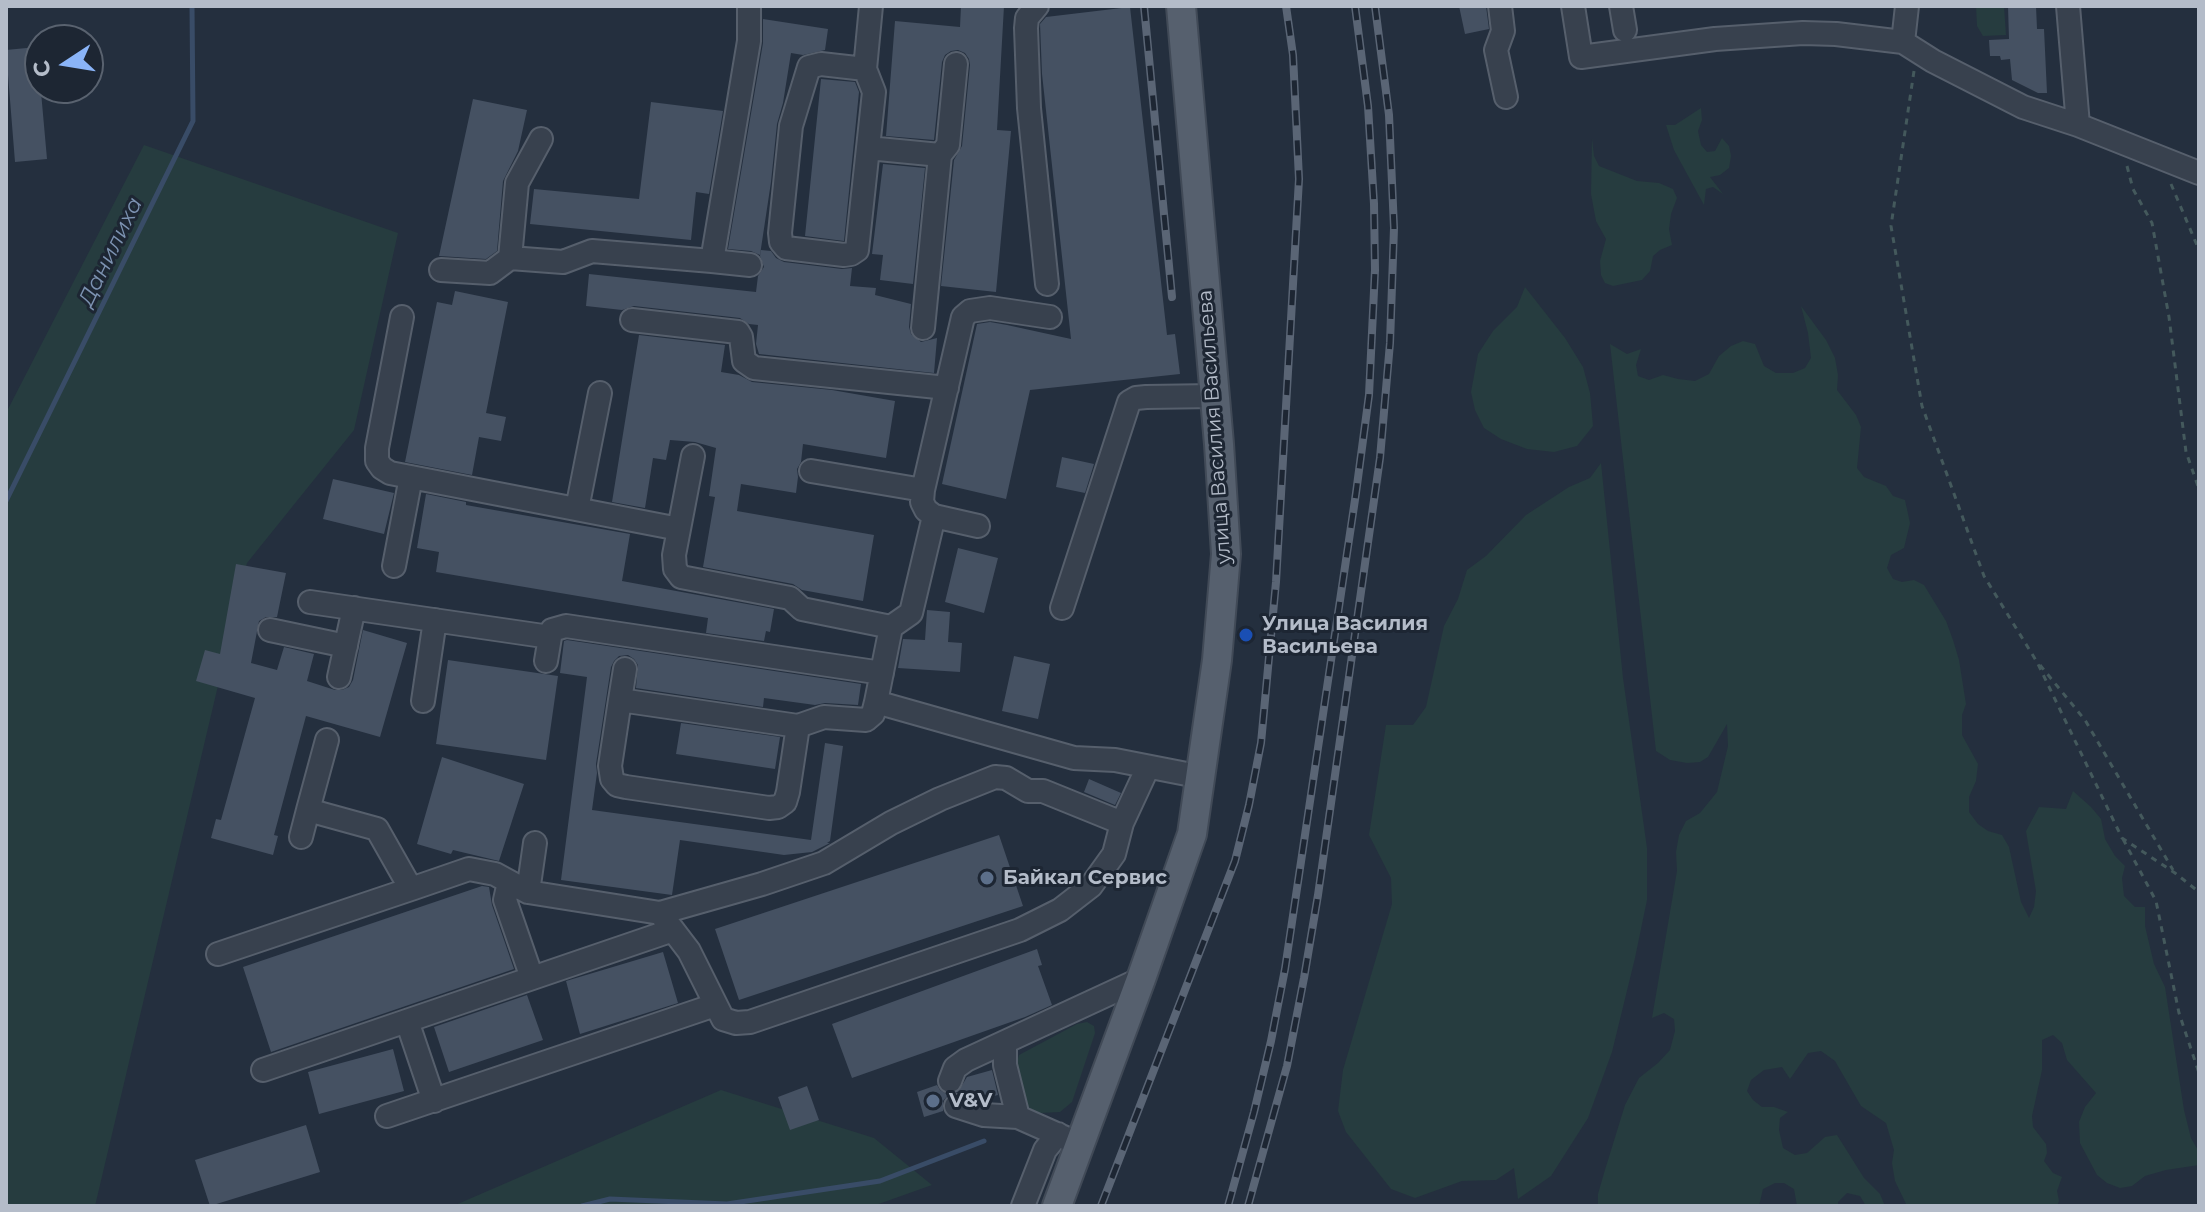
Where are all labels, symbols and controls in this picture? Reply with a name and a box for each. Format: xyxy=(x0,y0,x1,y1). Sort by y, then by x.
north arrow xyxy=(24,24,104,104)
text: С xyxy=(27,58,57,79)
water label: Данилиха xyxy=(73,193,149,311)
street label: улица Василия Васильева xyxy=(1193,289,1237,565)
place label: Улица Василия Васильева xyxy=(1262,612,1428,659)
marker: Улица Василия Васильева xyxy=(1237,626,1255,644)
place label: Байкал Сервис xyxy=(1003,866,1167,890)
marker: Байкал Сервис xyxy=(978,869,996,887)
place label: V&V xyxy=(949,1089,993,1113)
marker: V&V xyxy=(924,1092,942,1110)

